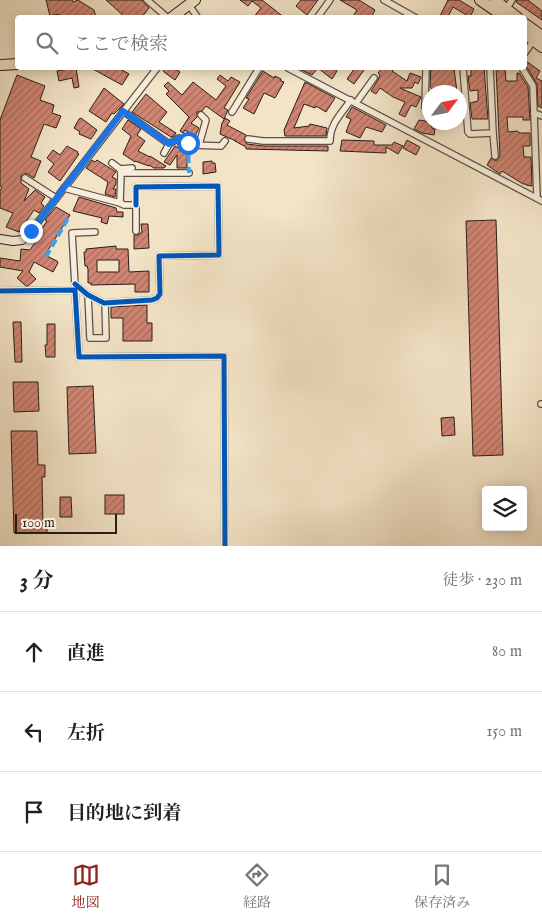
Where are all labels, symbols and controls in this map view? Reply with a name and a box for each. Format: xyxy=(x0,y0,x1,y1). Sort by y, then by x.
search box xyxy=(15,15,527,70)
icon: search xyxy=(33,29,61,57)
text: ここで検索 xyxy=(73,33,168,57)
north arrow xyxy=(422,85,467,130)
route start xyxy=(177,132,200,155)
route end xyxy=(20,220,43,243)
map controls xyxy=(482,486,527,531)
button: layers xyxy=(482,486,527,531)
scale bar xyxy=(15,511,118,534)
text: 100 m xyxy=(22,514,55,532)
text: 3 分 xyxy=(20,568,53,595)
text: 徒歩 · 230 m xyxy=(442,571,522,591)
icon: ahead xyxy=(20,638,48,666)
text: 直進 xyxy=(67,642,105,666)
text: 80 m xyxy=(492,642,522,662)
icon: left xyxy=(20,718,48,746)
text: 左折 xyxy=(67,722,105,746)
text: 150 m xyxy=(487,722,522,742)
icon: arrive xyxy=(20,798,48,826)
text: 目的地に到着 xyxy=(67,802,181,826)
tab: 地図 xyxy=(72,861,100,912)
tab: 経路 xyxy=(243,861,271,912)
tab: 保存済み xyxy=(414,861,470,912)

